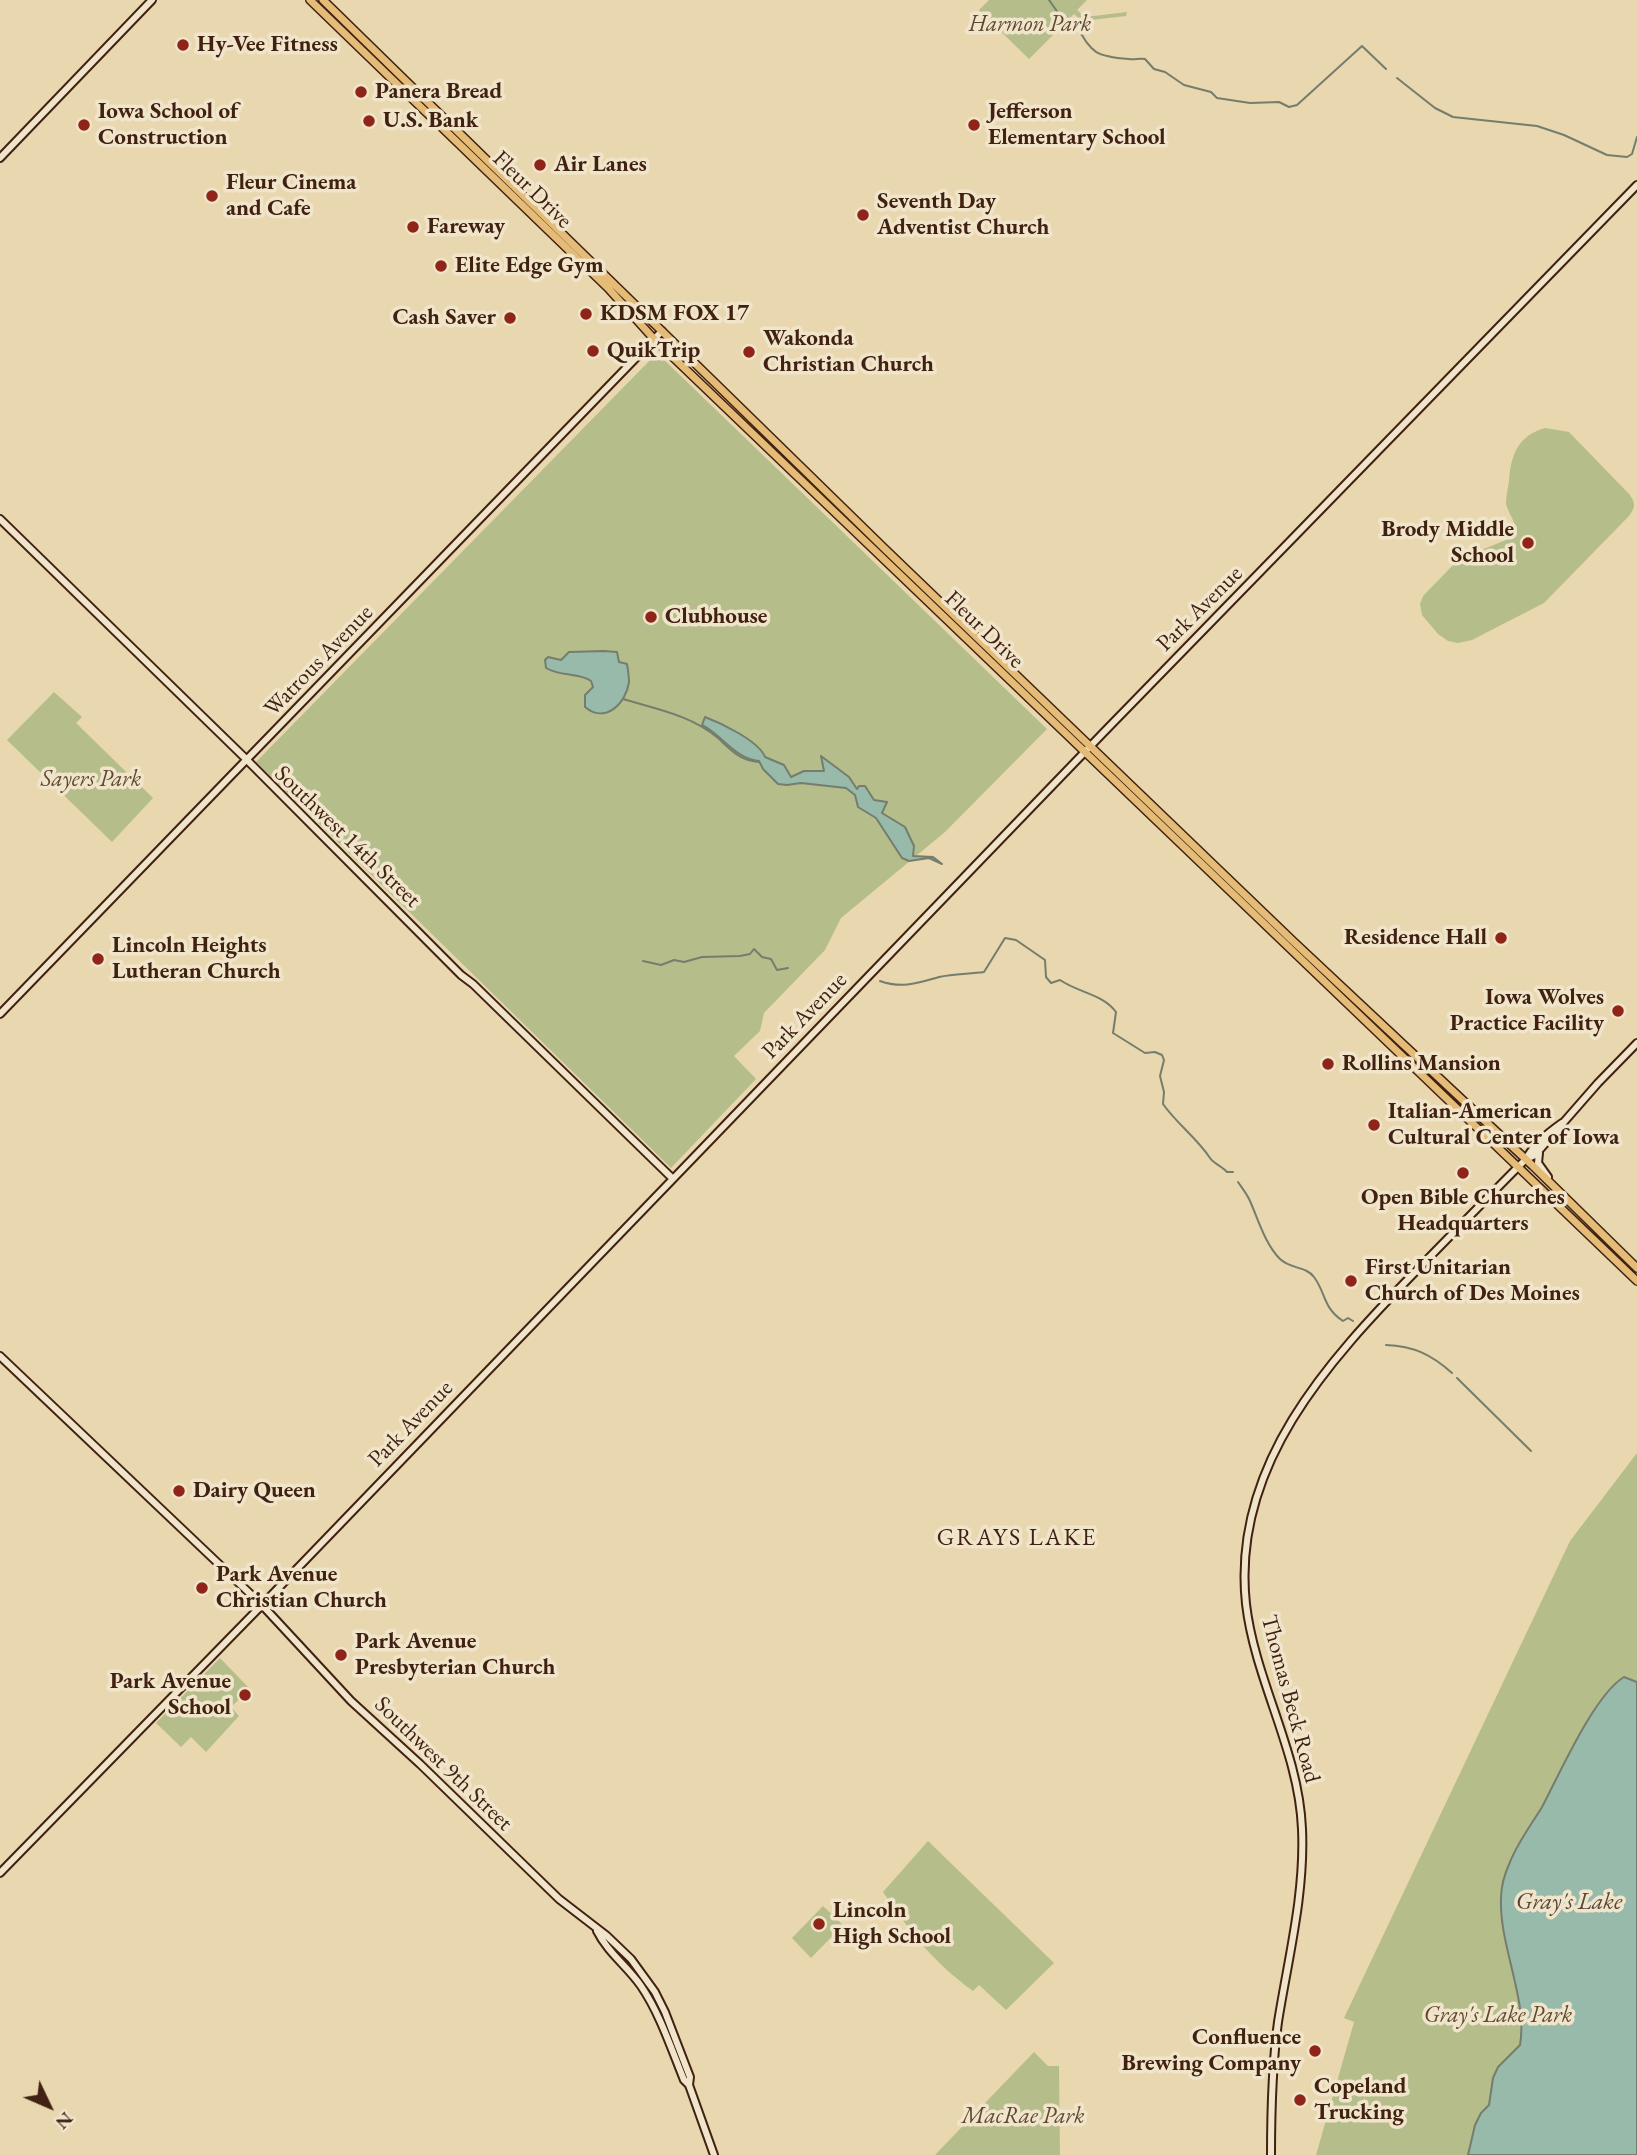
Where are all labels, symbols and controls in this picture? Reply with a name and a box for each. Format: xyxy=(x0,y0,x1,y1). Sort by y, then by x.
park label: Harmon Park xyxy=(969,11,1091,39)
place label: Hy-Vee Fitness xyxy=(197,31,338,59)
marker: Hy-Vee Fitness xyxy=(175,37,191,53)
place label: Panera Bread xyxy=(375,78,502,106)
marker: Panera Bread xyxy=(353,84,369,100)
place label: Iowa School of Construction xyxy=(98,98,238,152)
place label: Jefferson Elementary School xyxy=(988,98,1166,152)
place label: U.S. Bank xyxy=(383,107,478,135)
marker: U.S. Bank xyxy=(361,113,377,129)
marker: Iowa School of Construction xyxy=(76,117,92,133)
marker: Jefferson Elementary School xyxy=(966,117,982,133)
street label: Fleur Drive xyxy=(487,145,577,235)
place label: Air Lanes xyxy=(554,151,647,179)
marker: Air Lanes xyxy=(532,157,548,173)
place label: Fleur Cinema and Cafe xyxy=(226,169,356,223)
marker: Fleur Cinema and Cafe xyxy=(204,188,220,204)
place label: Seventh Day Adventist Church xyxy=(877,188,1049,242)
marker: Seventh Day Adventist Church xyxy=(855,207,871,223)
place label: Fareway xyxy=(427,213,505,241)
marker: Fareway xyxy=(405,219,421,235)
place label: Elite Edge Gym xyxy=(455,252,604,280)
marker: Elite Edge Gym xyxy=(433,258,449,274)
place label: KDSM FOX 17 xyxy=(600,300,749,328)
place label: Cash Saver xyxy=(393,304,496,332)
marker: KDSM FOX 17 xyxy=(578,306,594,322)
marker: Cash Saver xyxy=(502,310,518,326)
place label: Wakonda Christian Church xyxy=(763,325,934,379)
place label: QuikTrip xyxy=(607,337,700,365)
marker: QuikTrip xyxy=(585,343,601,359)
marker: Wakonda Christian Church xyxy=(741,344,757,360)
place label: Brody Middle School xyxy=(1381,516,1514,570)
marker: Brody Middle School xyxy=(1520,535,1536,551)
street label: Park Avenue xyxy=(1151,560,1249,658)
street label: Fleur Drive xyxy=(939,585,1029,675)
street label: Watrous Avenue xyxy=(259,599,379,723)
place label: Clubhouse xyxy=(665,603,767,631)
marker: Clubhouse xyxy=(643,609,659,625)
street label: Southwest 14th Street xyxy=(268,760,426,914)
park label: Sayers Park xyxy=(41,766,141,794)
place label: Residence Hall xyxy=(1344,924,1487,952)
marker: Residence Hall xyxy=(1493,930,1509,946)
place label: Lincoln Heights Lutheran Church xyxy=(112,932,280,986)
marker: Lincoln Heights Lutheran Church xyxy=(90,951,106,967)
street label: Park Avenue xyxy=(757,967,853,1065)
place label: Iowa Wolves Practice Facility xyxy=(1450,984,1604,1038)
marker: Iowa Wolves Practice Facility xyxy=(1610,1003,1626,1019)
place label: Rollins Mansion xyxy=(1342,1050,1501,1078)
marker: Rollins Mansion xyxy=(1320,1056,1336,1072)
place label: Italian-American Cultural Center of Iowa xyxy=(1388,1098,1619,1152)
marker: Italian-American Cultural Center of Iowa xyxy=(1366,1117,1382,1133)
marker: Open Bible Churches Headquarters xyxy=(1455,1165,1471,1181)
place label: Open Bible Churches Headquarters xyxy=(1361,1184,1565,1238)
place label: First Unitarian Church of Des Moines xyxy=(1365,1254,1580,1308)
marker: First Unitarian Church of Des Moines xyxy=(1343,1273,1359,1289)
street label: Park Avenue xyxy=(363,1375,459,1473)
place label: Dairy Queen xyxy=(193,1477,316,1505)
marker: Dairy Queen xyxy=(171,1483,187,1499)
district label: GRAYS LAKE xyxy=(938,1524,1096,1552)
place label: Park Avenue Christian Church xyxy=(216,1561,387,1615)
marker: Park Avenue Christian Church xyxy=(194,1580,210,1596)
street label: Thomas Beck Road xyxy=(1254,1612,1326,1786)
place label: Park Avenue Presbyterian Church xyxy=(355,1628,555,1682)
marker: Park Avenue Presbyterian Church xyxy=(333,1647,349,1663)
place label: Park Avenue School xyxy=(110,1668,231,1722)
marker: Park Avenue School xyxy=(237,1687,253,1703)
street label: Southwest 9th Street xyxy=(368,1691,518,1837)
water label: Gray's Lake xyxy=(1516,1888,1622,1916)
place label: Lincoln High School xyxy=(833,1897,951,1951)
marker: Lincoln High School xyxy=(811,1916,827,1932)
park label: Gray's Lake Park xyxy=(1424,2002,1572,2030)
place label: Confluence Brewing Company xyxy=(1121,2024,1301,2078)
marker: Confluence Brewing Company xyxy=(1307,2043,1323,2059)
north arrow xyxy=(14,2071,84,2141)
place label: Copeland Trucking xyxy=(1314,2073,1407,2127)
marker: Copeland Trucking xyxy=(1292,2092,1308,2108)
park label: MacRae Park xyxy=(962,2103,1084,2131)
text: N xyxy=(50,2107,79,2135)

